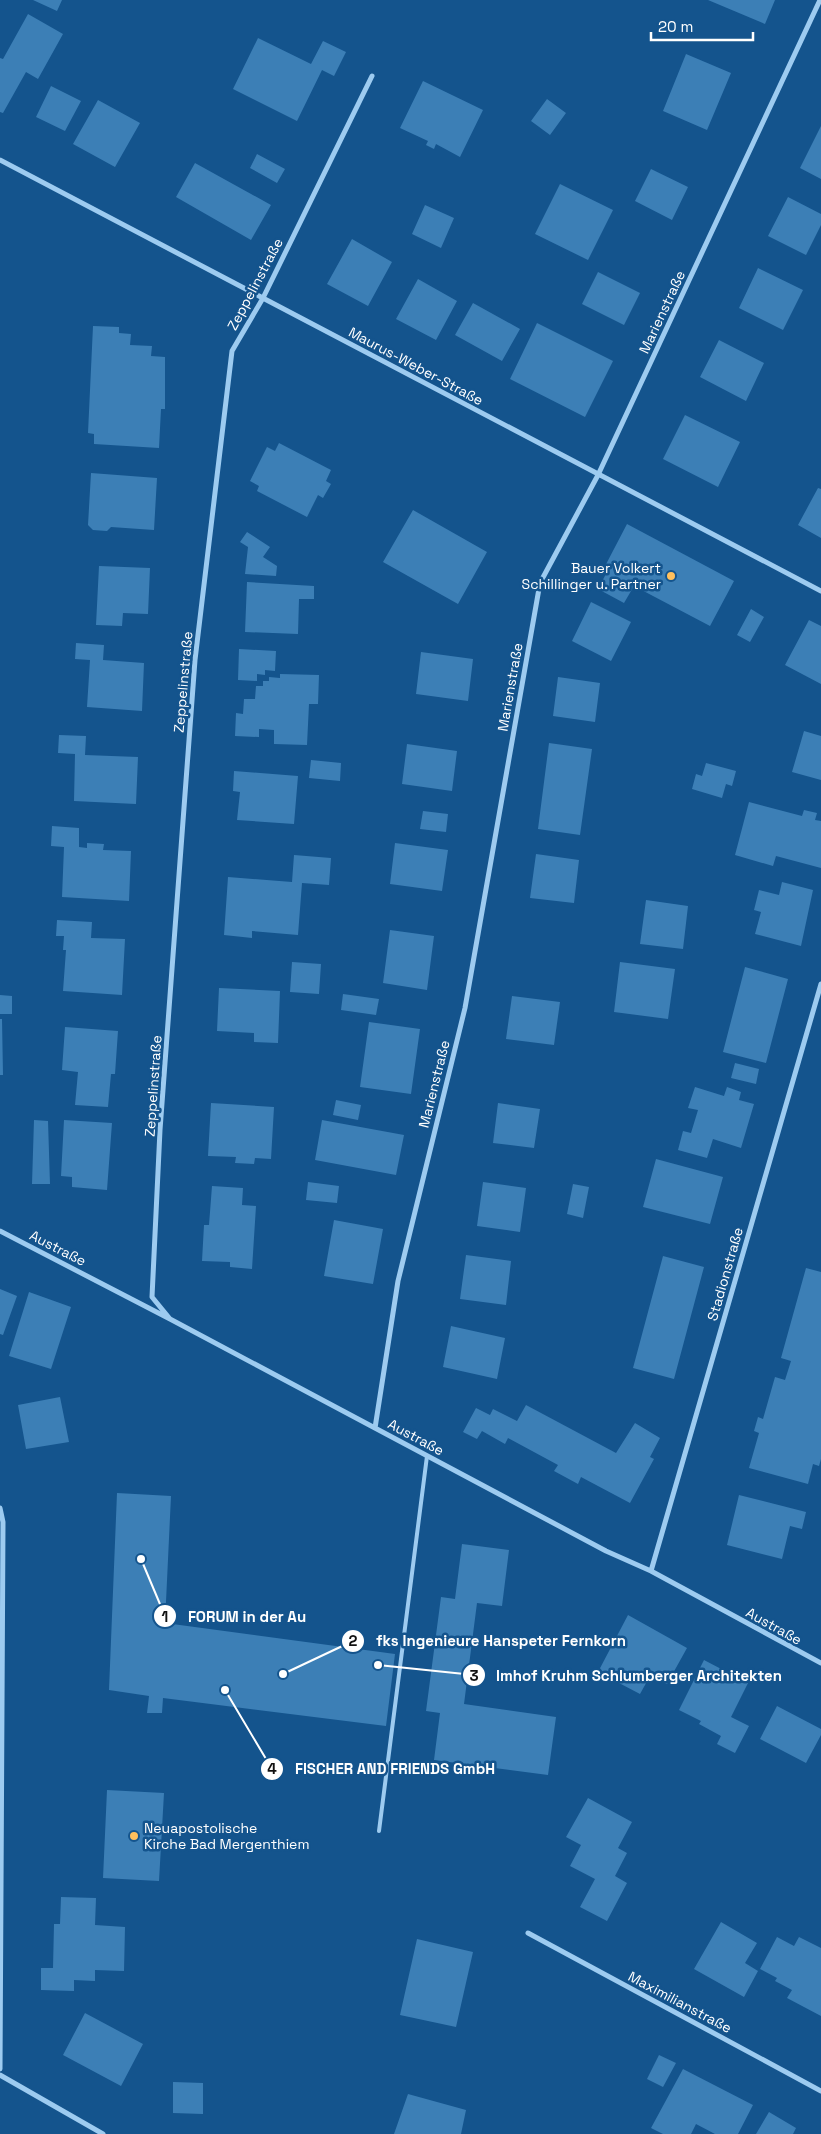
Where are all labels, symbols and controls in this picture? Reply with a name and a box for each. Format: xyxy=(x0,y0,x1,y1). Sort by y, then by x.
scale bar xyxy=(651,10,754,42)
text: 20 m xyxy=(658,17,693,36)
street label: Zeppelinstraße xyxy=(223,235,287,333)
street label: Marienstraße xyxy=(635,268,689,356)
street label: Maurus-Weber-Straße xyxy=(346,323,486,409)
place label: Bauer Volkert Schillinger u. Partner xyxy=(522,559,661,593)
marker: Bauer Volkert Schillinger u. Partner xyxy=(665,570,677,582)
street label: Zeppelinstraße xyxy=(170,631,196,733)
street label: Marienstraße xyxy=(493,641,527,733)
street label: Zeppelinstraße xyxy=(140,1035,166,1137)
street label: Marienstraße xyxy=(414,1038,454,1130)
street label: Stadionstraße xyxy=(703,1225,747,1323)
street label: Austraße xyxy=(27,1226,89,1270)
street label: Austraße xyxy=(385,1415,447,1459)
callout: FORUM in der Au xyxy=(153,1601,316,1631)
street label: Austraße xyxy=(743,1603,805,1649)
text: 1 xyxy=(162,1607,168,1626)
text: FORUM in der Au xyxy=(188,1607,306,1626)
callout: fks Ingenieure Hanspeter Fernkorn xyxy=(341,1626,636,1656)
text: 2 xyxy=(349,1631,358,1650)
text: fks Ingenieure Hanspeter Fernkorn xyxy=(376,1631,626,1650)
callout: Imhof Kruhm Schlumberger Architekten xyxy=(461,1660,792,1690)
text: 3 xyxy=(469,1666,479,1685)
text: Imhof Kruhm Schlumberger Architekten xyxy=(496,1666,782,1685)
callout: FISCHER AND FRIENDS GmbH xyxy=(259,1754,505,1784)
text: 4 xyxy=(267,1759,277,1778)
text: FISCHER AND FRIENDS GmbH xyxy=(295,1759,495,1778)
place label: Neuapostolische Kirche Bad Mergenthiem xyxy=(144,1819,309,1853)
marker: Neuapostolische Kirche Bad Mergenthiem xyxy=(128,1830,140,1842)
street label: Maximilianstraße xyxy=(625,1967,735,2037)

